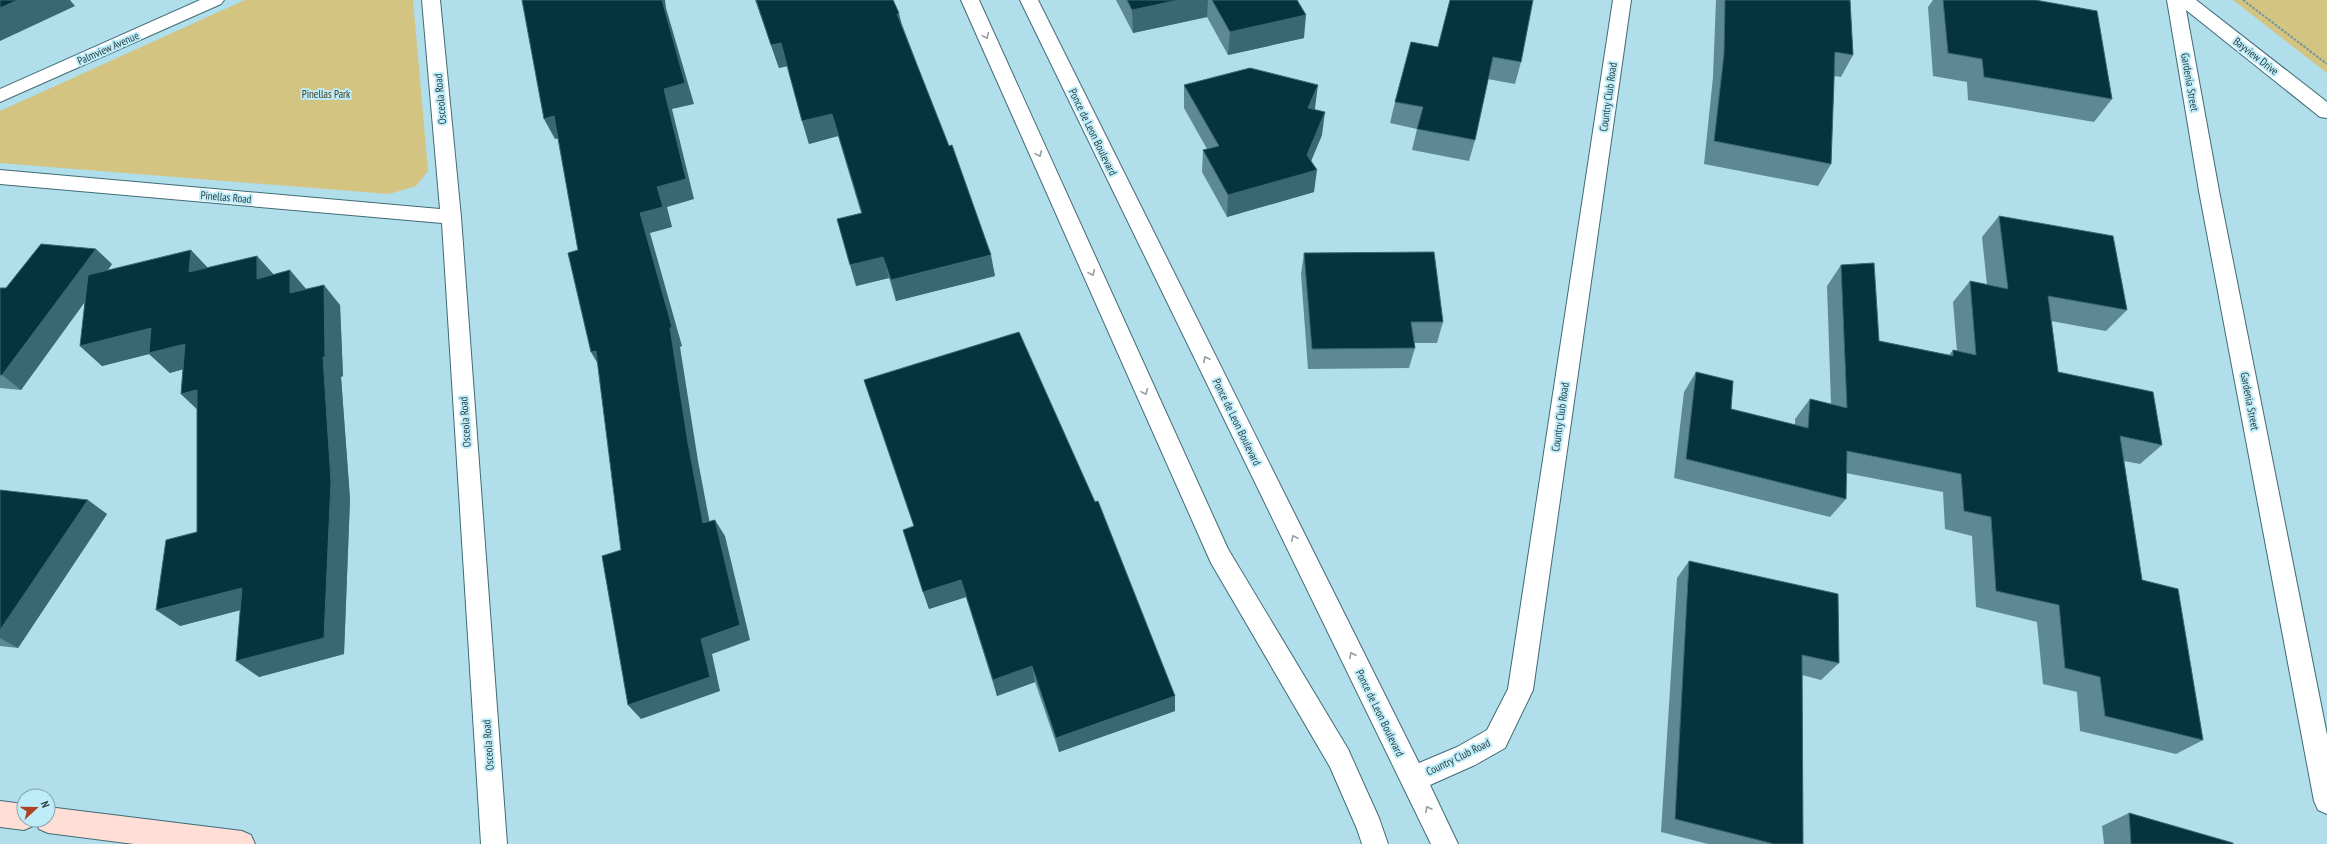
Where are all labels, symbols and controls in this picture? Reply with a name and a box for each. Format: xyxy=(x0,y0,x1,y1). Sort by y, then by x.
street label: Palmview Avenue xyxy=(75,28,141,68)
one-way arrow xyxy=(981,31,989,39)
street label: Bayview Drive xyxy=(2231,34,2282,78)
street label: Gardenia Street xyxy=(2178,52,2202,112)
street label: Country Club Road xyxy=(1596,61,1620,132)
street label: Osceola Road xyxy=(431,73,449,125)
street label: Ponce de Leon Boulevard xyxy=(1066,86,1120,178)
park label: Pinellas Park xyxy=(302,87,351,101)
one-way arrow xyxy=(1034,150,1042,158)
street label: Pinellas Road xyxy=(200,188,252,206)
one-way arrow xyxy=(1087,269,1095,276)
one-way arrow xyxy=(1203,356,1211,363)
street label: Gardenia Street xyxy=(2238,371,2262,431)
street label: Ponce de Leon Boulevard xyxy=(1210,376,1264,468)
street label: Country Club Road xyxy=(1548,381,1572,452)
one-way arrow xyxy=(1140,387,1148,395)
street label: Osceola Road xyxy=(456,396,474,448)
one-way arrow xyxy=(1291,535,1299,543)
one-way arrow xyxy=(1349,652,1357,659)
street label: Ponce de Leon Boulevard xyxy=(1353,667,1407,759)
street label: Osceola Road xyxy=(479,719,497,771)
street label: Country Club Road xyxy=(1424,735,1493,779)
north arrow xyxy=(16,788,56,828)
text: N xyxy=(38,799,53,810)
one-way arrow xyxy=(1425,806,1433,813)

